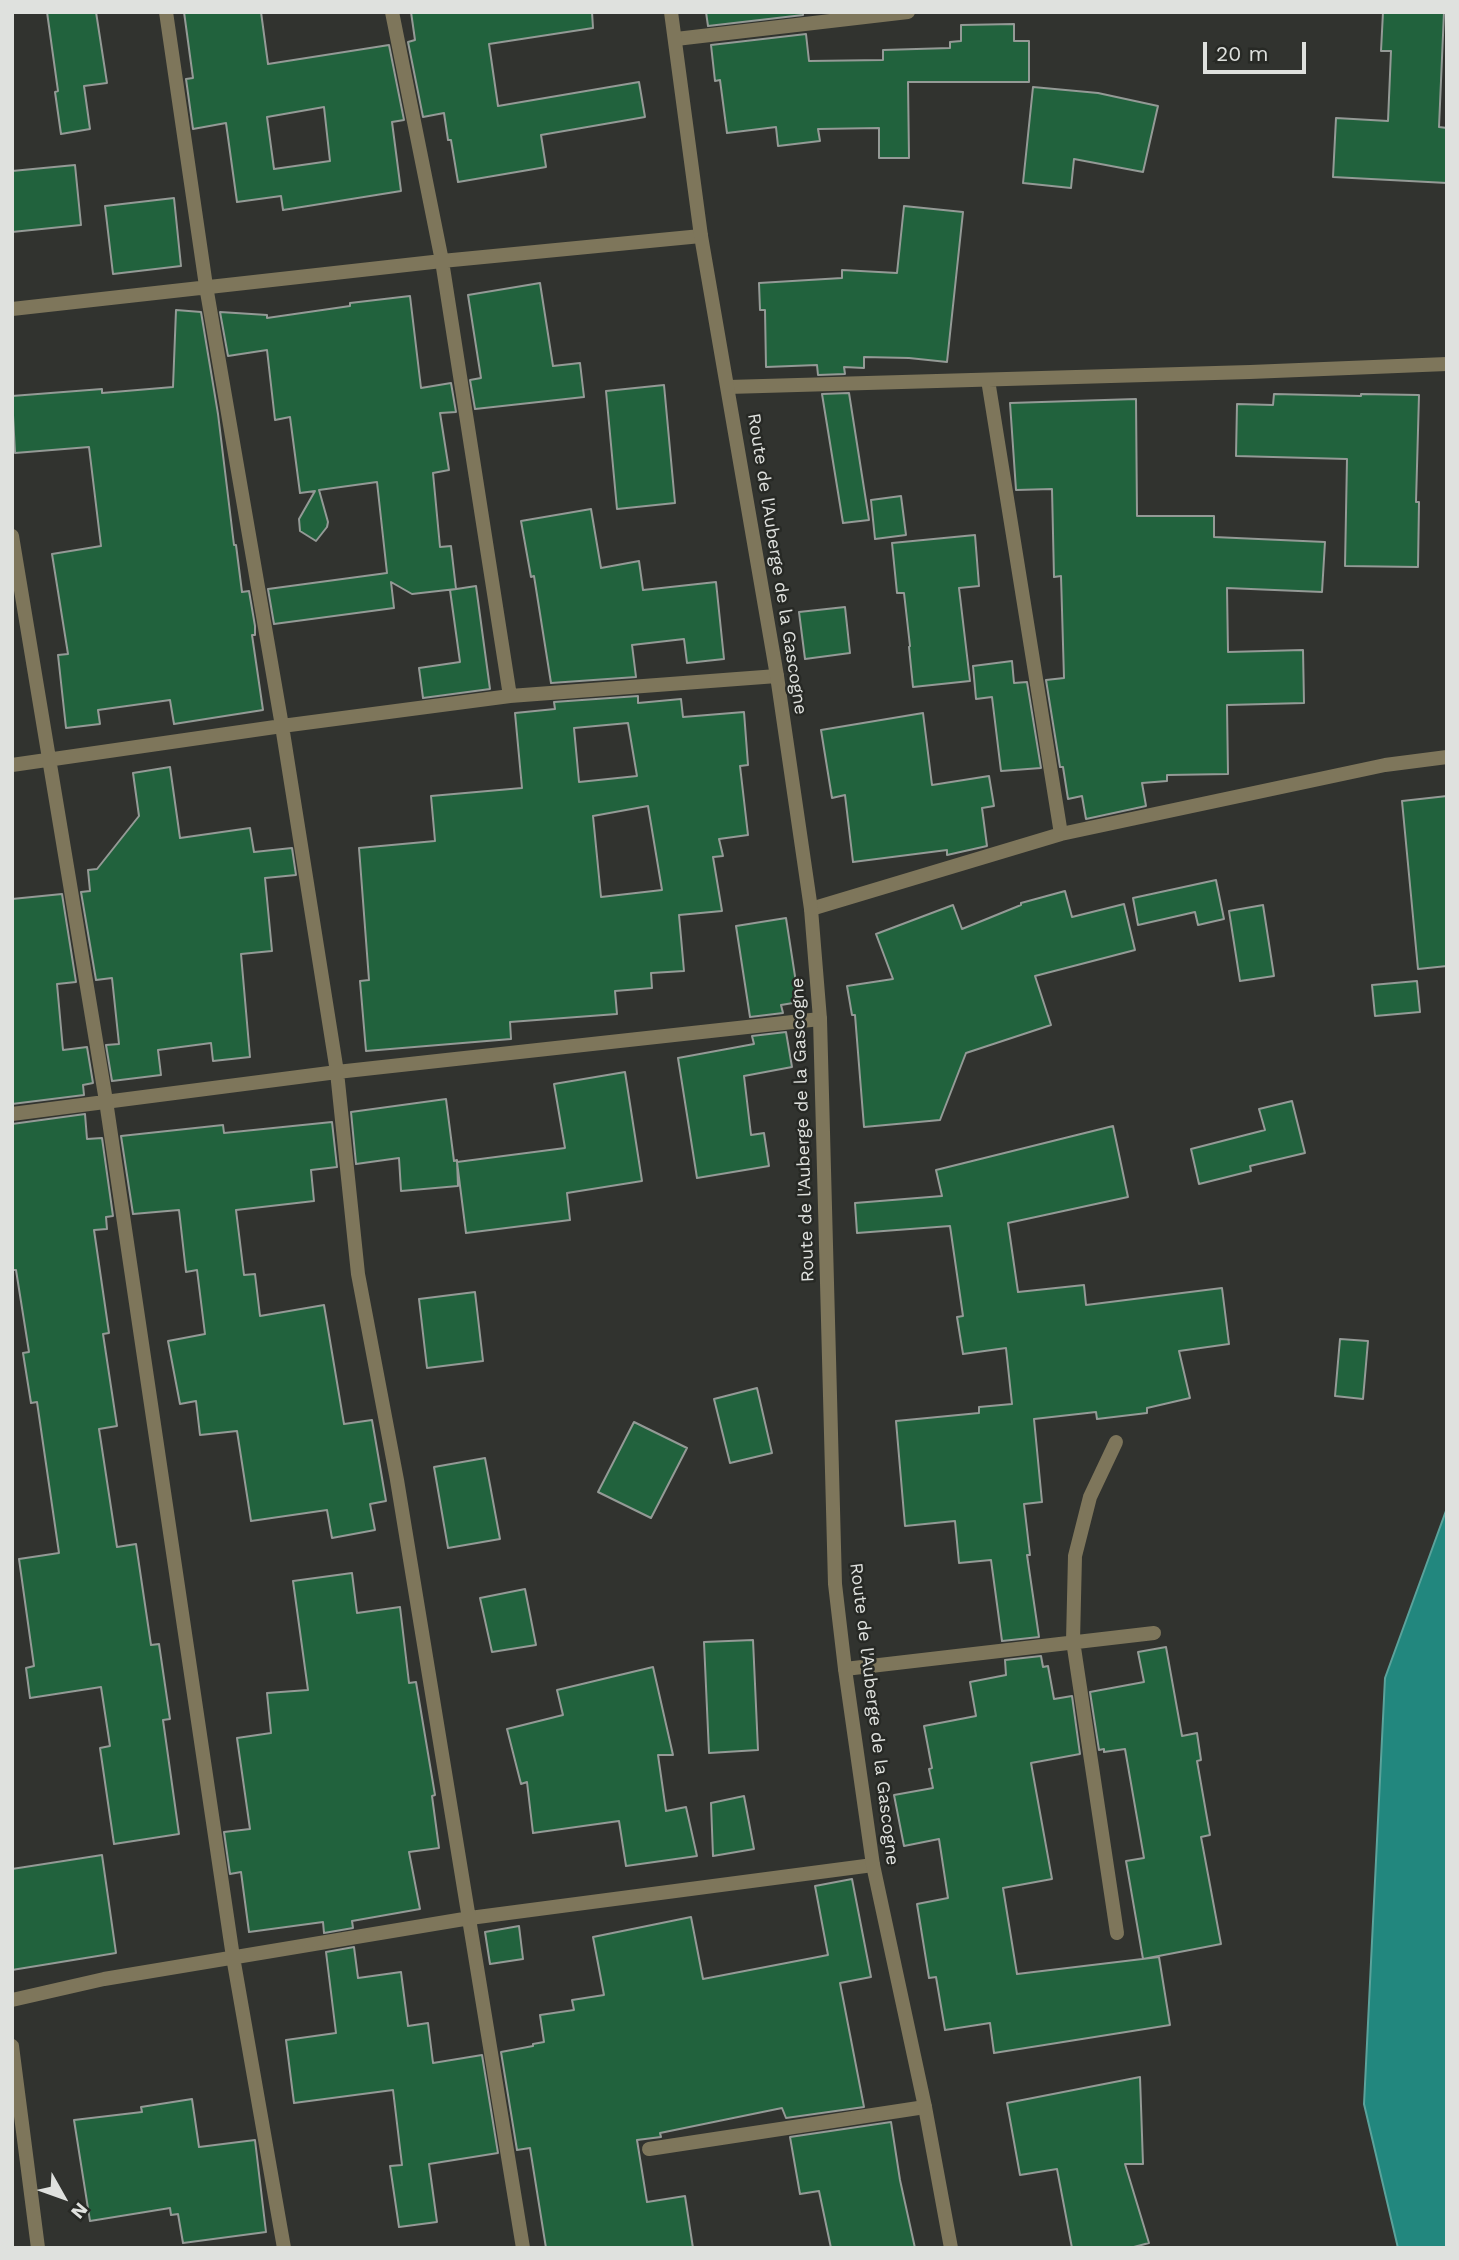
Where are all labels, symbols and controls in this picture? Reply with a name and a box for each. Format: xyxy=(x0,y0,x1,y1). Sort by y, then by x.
scale bar xyxy=(1207,28,1310,72)
text: 20 m xyxy=(1216,41,1268,66)
street label: Route de l'Auberge de la Gascogne xyxy=(742,412,812,716)
street label: Route de l'Auberge de la Gascogne xyxy=(787,977,819,1283)
street label: Route de l'Auberge de la Gascogne xyxy=(845,1561,903,1867)
north arrow xyxy=(28,2162,98,2232)
text: N xyxy=(66,2198,93,2224)

